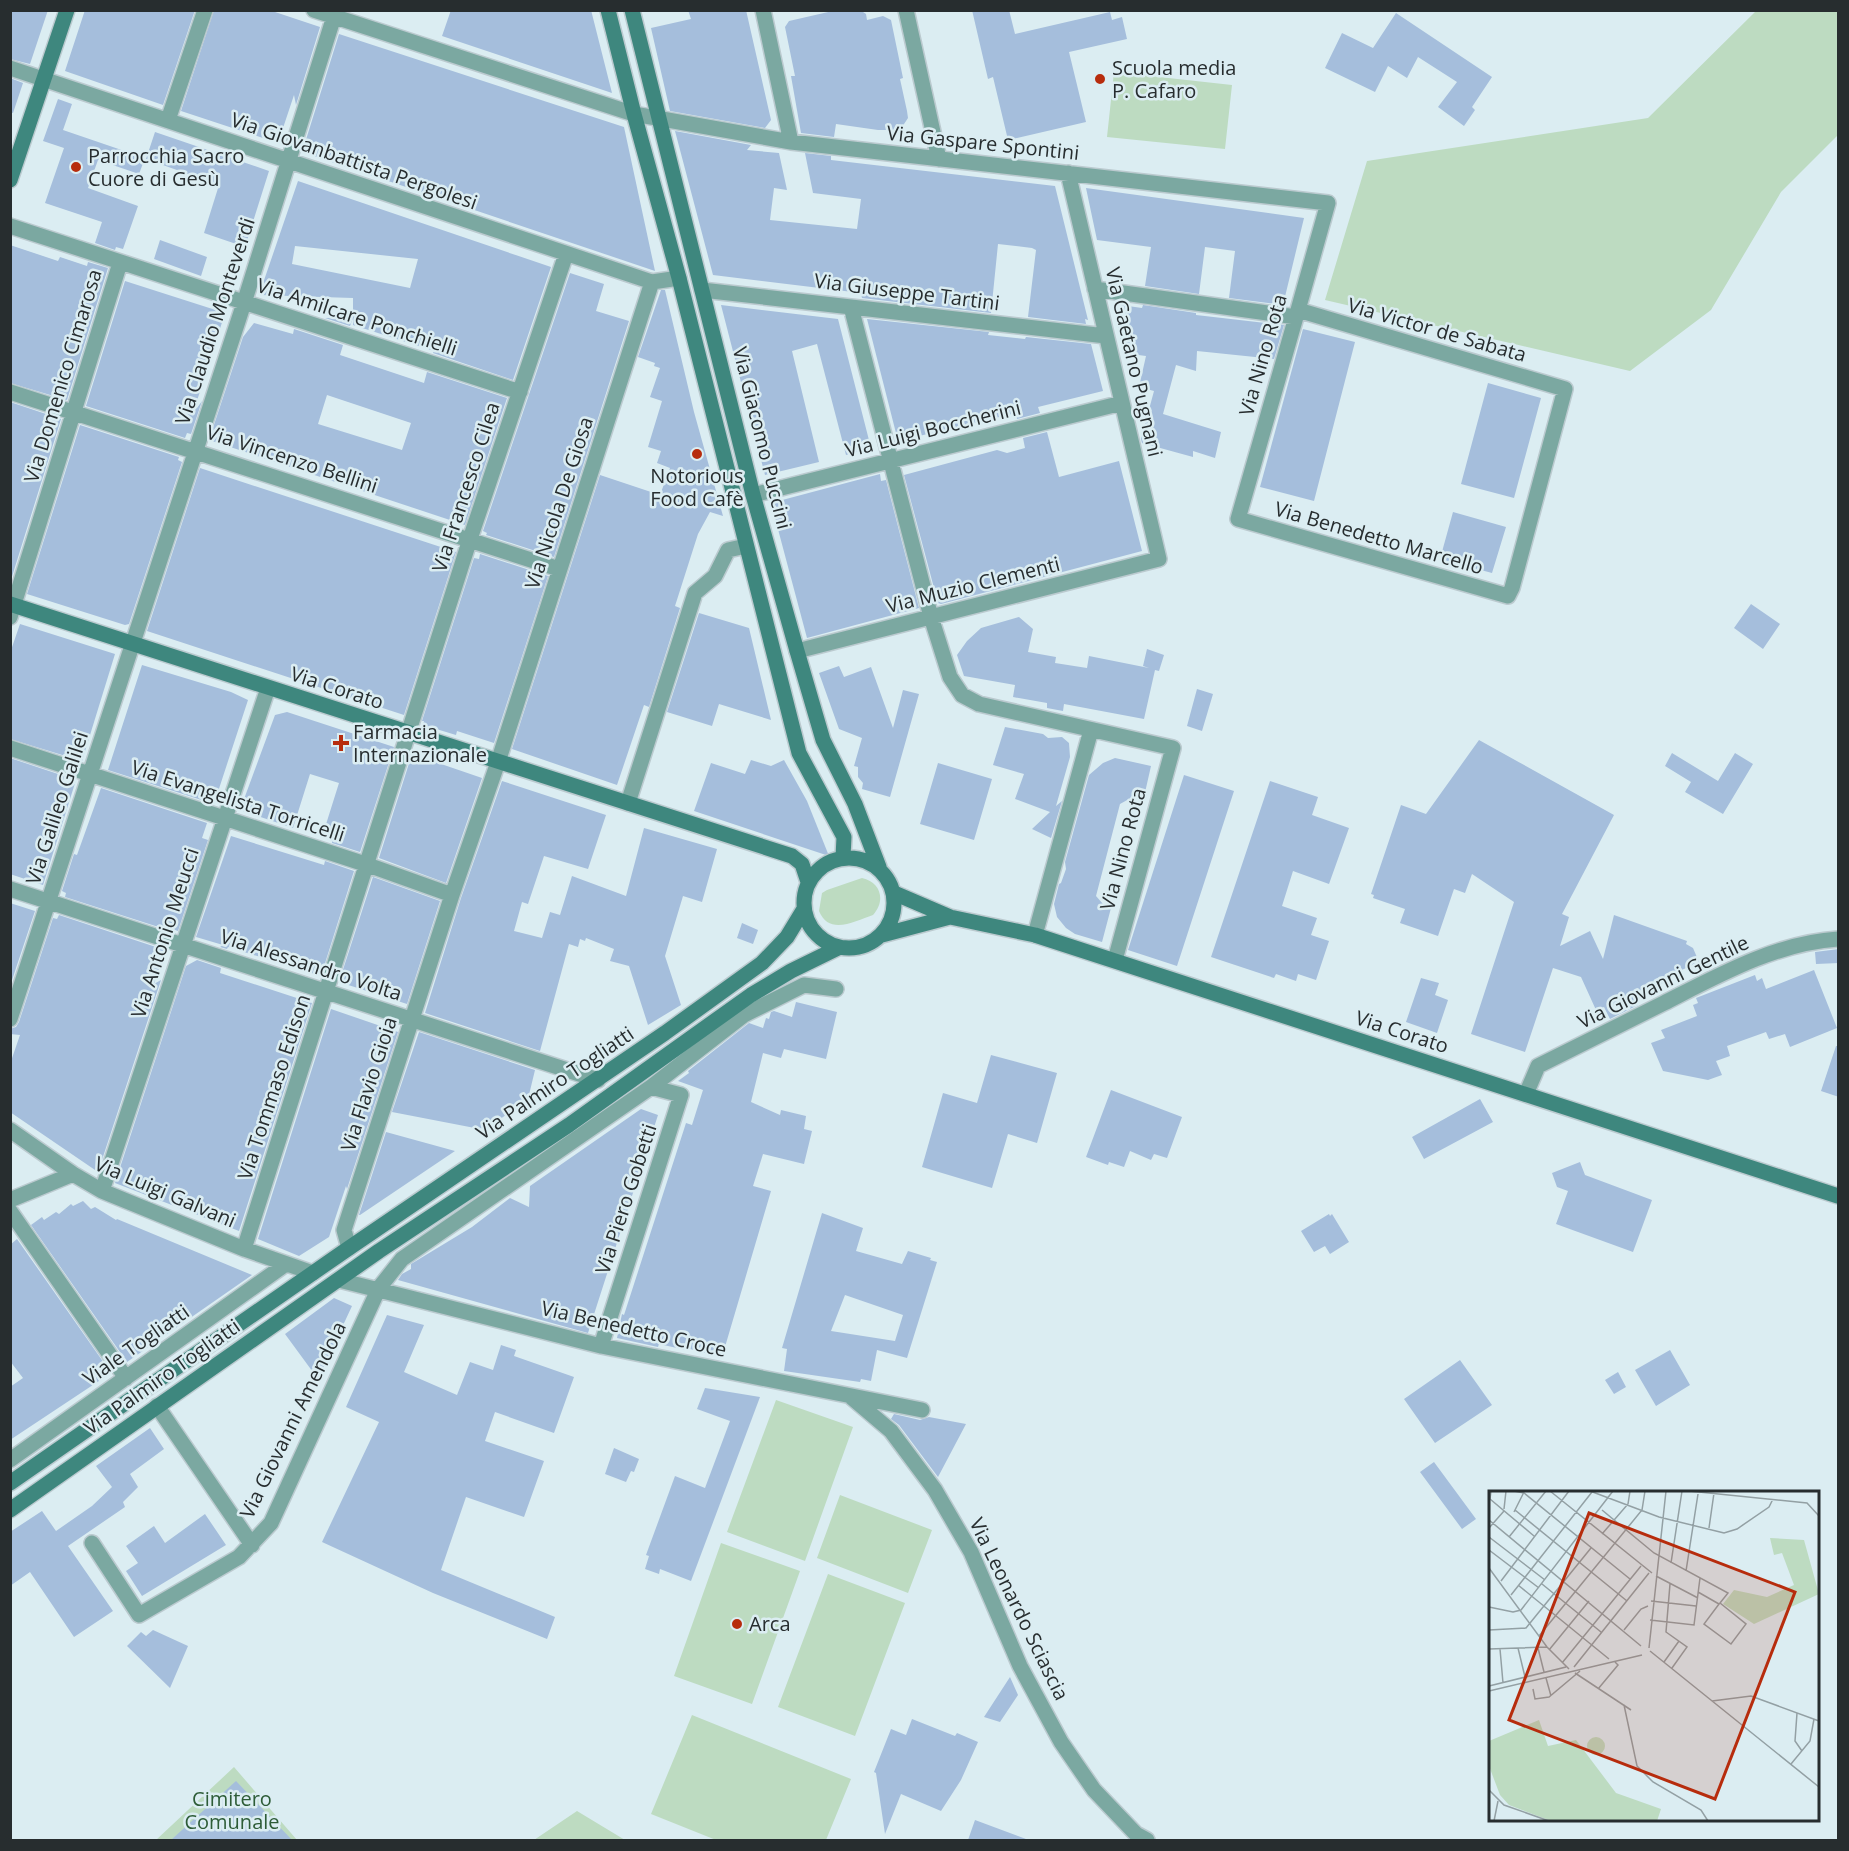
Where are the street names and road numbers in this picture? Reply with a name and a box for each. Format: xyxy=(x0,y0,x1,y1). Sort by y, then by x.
street label: Via Giovanbattista Pergolesi xyxy=(227,106,481,215)
street label: Via Gaspare Spontini xyxy=(885,119,1081,166)
street label: Via Claudio Monteverdi xyxy=(168,214,261,428)
street label: Via Gaetano Pugnani xyxy=(1100,264,1169,459)
street label: Via Domenico Cimarosa xyxy=(17,266,108,486)
street label: Via Giuseppe Tartini xyxy=(813,267,1001,316)
street label: Via Amilcare Ponchielli xyxy=(253,271,461,362)
street label: Via Nino Rota xyxy=(1232,291,1293,419)
street label: Via Victor de Sabata xyxy=(1345,291,1530,368)
street label: Via Giacomo Puccini xyxy=(727,344,798,532)
street label: Via Luigi Boccherini xyxy=(842,394,1024,463)
street label: Via Francesco Cilea xyxy=(425,398,506,575)
street label: Via Nicola De Giosa xyxy=(518,413,599,592)
street label: Via Vincenzo Bellini xyxy=(203,418,381,499)
street label: Via Benedetto Marcello xyxy=(1272,495,1487,580)
street label: Via Muzio Clementi xyxy=(883,550,1063,619)
street label: Via Corato xyxy=(287,660,387,715)
street label: Via Galileo Galilei xyxy=(19,728,94,888)
street label: Via Evangelista Torricelli xyxy=(128,753,349,848)
street label: Via Nino Rota xyxy=(1093,785,1152,913)
street label: Via Antonio Meucci xyxy=(124,844,205,1021)
street label: Via Alessandro Volta xyxy=(217,922,405,1007)
street label: Via Giovanni Gentile xyxy=(1573,928,1753,1035)
street label: Via Tommaso Edison xyxy=(231,991,316,1183)
street label: Via Corato xyxy=(1352,1004,1452,1059)
street label: Via Flavio Gioia xyxy=(334,1013,403,1155)
street label: Via Palmiro Togliatti xyxy=(471,1020,639,1145)
street label: Via Piero Gobetti xyxy=(589,1120,663,1277)
street label: Via Luigi Galvani xyxy=(90,1150,240,1234)
street label: Via Benedetto Croce xyxy=(539,1294,729,1363)
street label: Viale Togliatti xyxy=(77,1298,194,1391)
street label: Via Palmiro Togliatti xyxy=(78,1313,245,1441)
street label: Via Giovanni Amendola xyxy=(233,1317,352,1523)
street label: Via Leonardo Sciascia xyxy=(963,1513,1075,1705)

